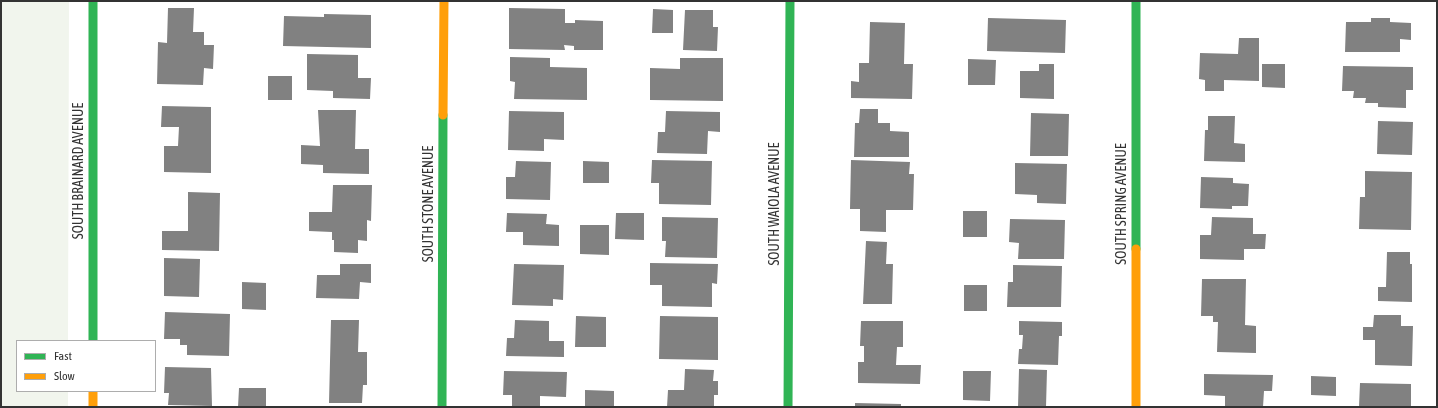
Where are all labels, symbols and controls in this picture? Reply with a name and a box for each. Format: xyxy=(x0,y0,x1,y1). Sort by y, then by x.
street label: SOUTH BRAINARD AVENUE xyxy=(71,103,87,239)
street label: SOUTH WAIOLA AVENUE xyxy=(767,142,783,266)
street label: SOUTH SPRING AVENUE xyxy=(1114,143,1130,265)
street label: SOUTH STONE AVENUE xyxy=(421,146,437,262)
legend xyxy=(16,340,156,392)
text: Fast xyxy=(54,349,72,363)
text: Slow xyxy=(54,369,75,383)

